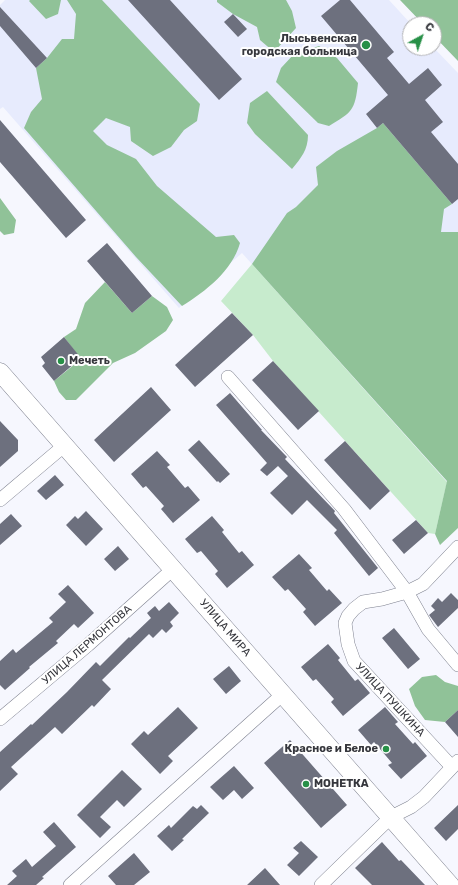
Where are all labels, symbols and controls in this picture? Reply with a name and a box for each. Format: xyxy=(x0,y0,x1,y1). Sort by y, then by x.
north arrow xyxy=(402,16,442,56)
text: С xyxy=(422,20,437,35)
place label: Лысьвенская городская больница xyxy=(242,32,357,58)
marker: Лысьвенская городская больница xyxy=(360,39,372,51)
place label: Мечеть xyxy=(69,354,110,368)
marker: Мечеть xyxy=(56,356,66,366)
street label: УЛИЦА МИРА xyxy=(197,597,253,659)
street label: УЛИЦА ЛЕРМОНТОВА xyxy=(40,603,134,687)
street label: УЛИЦА ПУШКИНА xyxy=(353,661,427,739)
place label: Красное и Белое xyxy=(285,742,378,756)
marker: Красное и Белое xyxy=(381,744,391,754)
place label: МОНЕТКА xyxy=(314,777,369,791)
marker: МОНЕТКА xyxy=(301,779,311,789)

